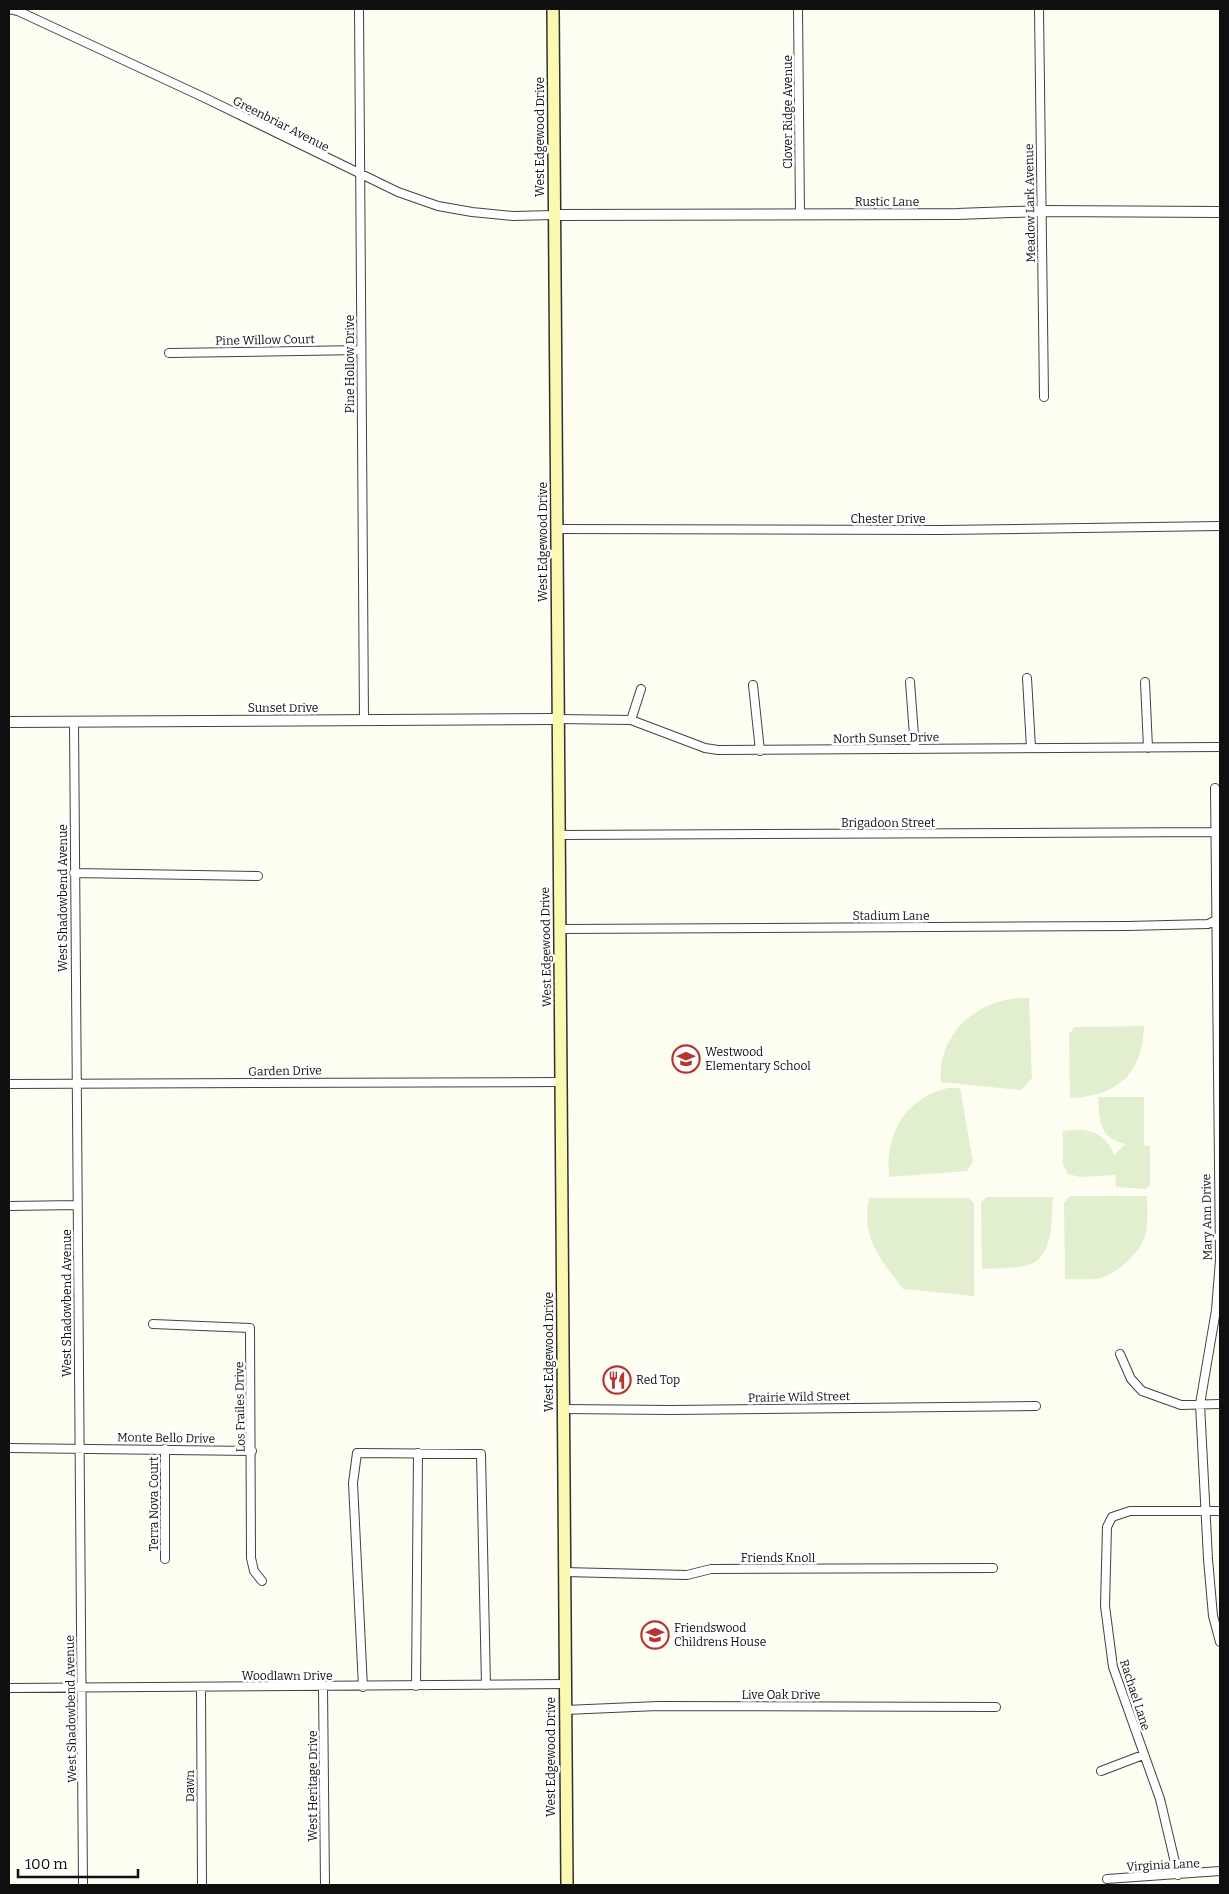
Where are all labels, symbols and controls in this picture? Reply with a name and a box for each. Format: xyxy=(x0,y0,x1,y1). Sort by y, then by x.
street label: Clover Ridge Avenue xyxy=(781,55,795,169)
street label: West Edgewood Drive xyxy=(533,77,547,197)
street label: Greenbriar Avenue xyxy=(230,94,332,154)
street label: Meadow Lark Avenue xyxy=(1022,143,1038,263)
street label: Rustic Lane xyxy=(855,195,919,209)
street label: Pine Hollow Drive xyxy=(343,315,357,413)
street label: Pine Willow Court xyxy=(215,332,316,348)
street label: West Edgewood Drive xyxy=(536,482,550,602)
street label: Chester Drive xyxy=(850,512,926,526)
street label: Sunset Drive xyxy=(248,701,318,715)
street label: North Sunset Drive xyxy=(833,730,939,746)
street label: Brigadoon Street xyxy=(841,816,936,830)
street label: West Shadowbend Avenue xyxy=(56,824,70,972)
street label: West Edgewood Drive xyxy=(538,887,554,1007)
street label: Stadium Lane xyxy=(852,909,930,923)
school or university icon: Westwood Elementary School xyxy=(671,1044,701,1074)
place label: Westwood Elementary School xyxy=(705,1045,811,1073)
street label: Garden Drive xyxy=(248,1063,322,1079)
street label: Mary Ann Drive xyxy=(1199,1174,1215,1260)
street label: West Shadowbend Avenue xyxy=(60,1229,74,1377)
street label: West Edgewood Drive xyxy=(542,1292,556,1412)
street label: Los Frailes Drive xyxy=(232,1361,248,1453)
restaurant icon: Red Top xyxy=(602,1365,632,1395)
place label: Red Top xyxy=(636,1373,680,1387)
street label: Prairie Wild Street xyxy=(748,1389,851,1405)
street label: Monte Bello Drive xyxy=(117,1430,215,1446)
street label: Terra Nova Court xyxy=(147,1456,161,1551)
street label: Friends Knoll xyxy=(741,1551,816,1565)
school or university icon: Friendswood Childrens House xyxy=(640,1620,670,1650)
place label: Friendswood Childrens House xyxy=(674,1621,766,1649)
street label: West Shadowbend Avenue xyxy=(63,1635,79,1783)
street label: Rachael Lane xyxy=(1117,1658,1153,1732)
street label: Woodlawn Drive xyxy=(242,1669,332,1683)
street label: Live Oak Drive xyxy=(742,1688,820,1702)
street label: West Edgewood Drive xyxy=(544,1697,558,1817)
street label: West Heritage Drive xyxy=(306,1731,320,1841)
street label: Dawn xyxy=(183,1770,197,1802)
scale bar xyxy=(18,1846,138,1878)
text: 100 m xyxy=(25,1855,68,1873)
street label: Virginia Lane xyxy=(1126,1856,1200,1874)

